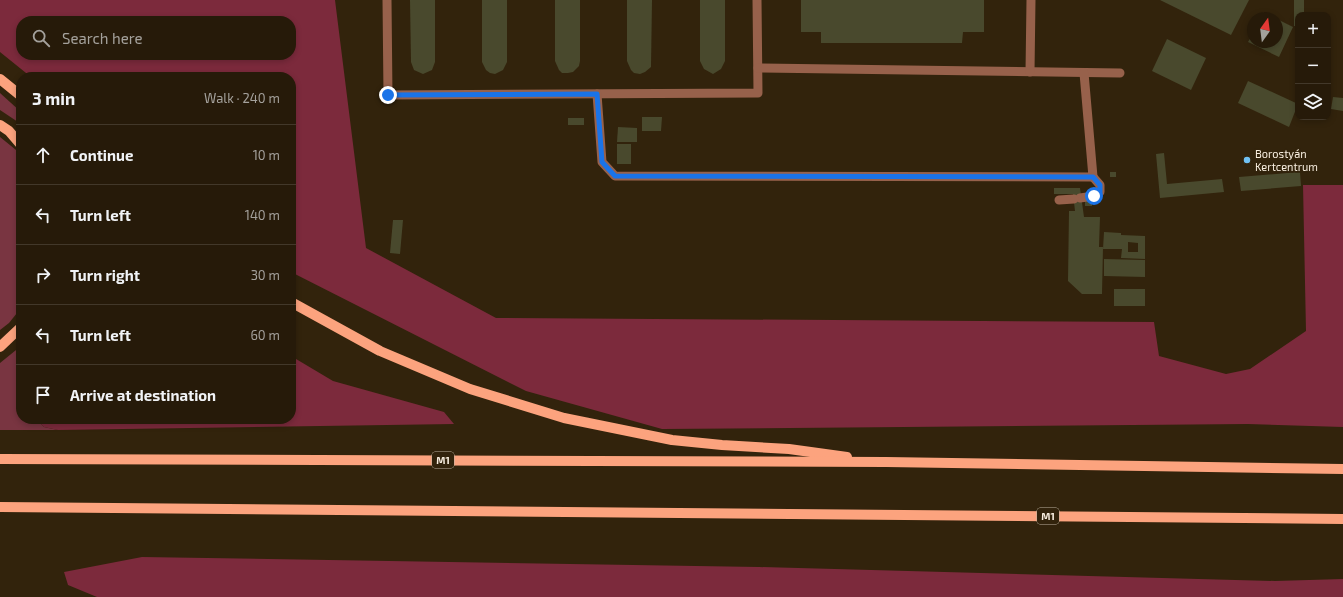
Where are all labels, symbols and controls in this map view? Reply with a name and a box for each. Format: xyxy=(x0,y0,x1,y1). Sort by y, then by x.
north arrow xyxy=(1247,12,1283,48)
map controls xyxy=(1295,12,1331,120)
button: + xyxy=(1295,12,1331,48)
search box xyxy=(16,16,296,60)
icon: search xyxy=(30,27,52,49)
text: Search here xyxy=(62,29,143,47)
button: − xyxy=(1295,48,1331,84)
button: layers xyxy=(1295,84,1331,120)
route end xyxy=(379,86,397,104)
text: 3 min xyxy=(32,88,75,108)
text: Walk · 240 m xyxy=(204,90,280,106)
icon: ahead xyxy=(32,144,54,166)
text: Continue xyxy=(70,146,133,164)
text: 10 m xyxy=(253,147,280,163)
place label: Borostyán Kertcentrum xyxy=(1255,147,1318,173)
marker: Borostyán Kertcentrum xyxy=(1242,155,1252,165)
route start xyxy=(1085,187,1103,205)
icon: left xyxy=(32,204,54,226)
text: Turn left xyxy=(70,206,131,224)
text: 140 m xyxy=(245,207,280,223)
icon: right xyxy=(32,264,54,286)
text: Turn right xyxy=(70,266,140,284)
text: 30 m xyxy=(251,267,280,283)
icon: left xyxy=(32,324,54,346)
text: Turn left xyxy=(70,326,131,344)
text: 60 m xyxy=(250,327,280,343)
icon: arrive xyxy=(32,384,54,406)
text: Arrive at destination xyxy=(70,386,216,404)
road number: M1 xyxy=(432,452,454,468)
road number: M1 xyxy=(1037,508,1059,524)

